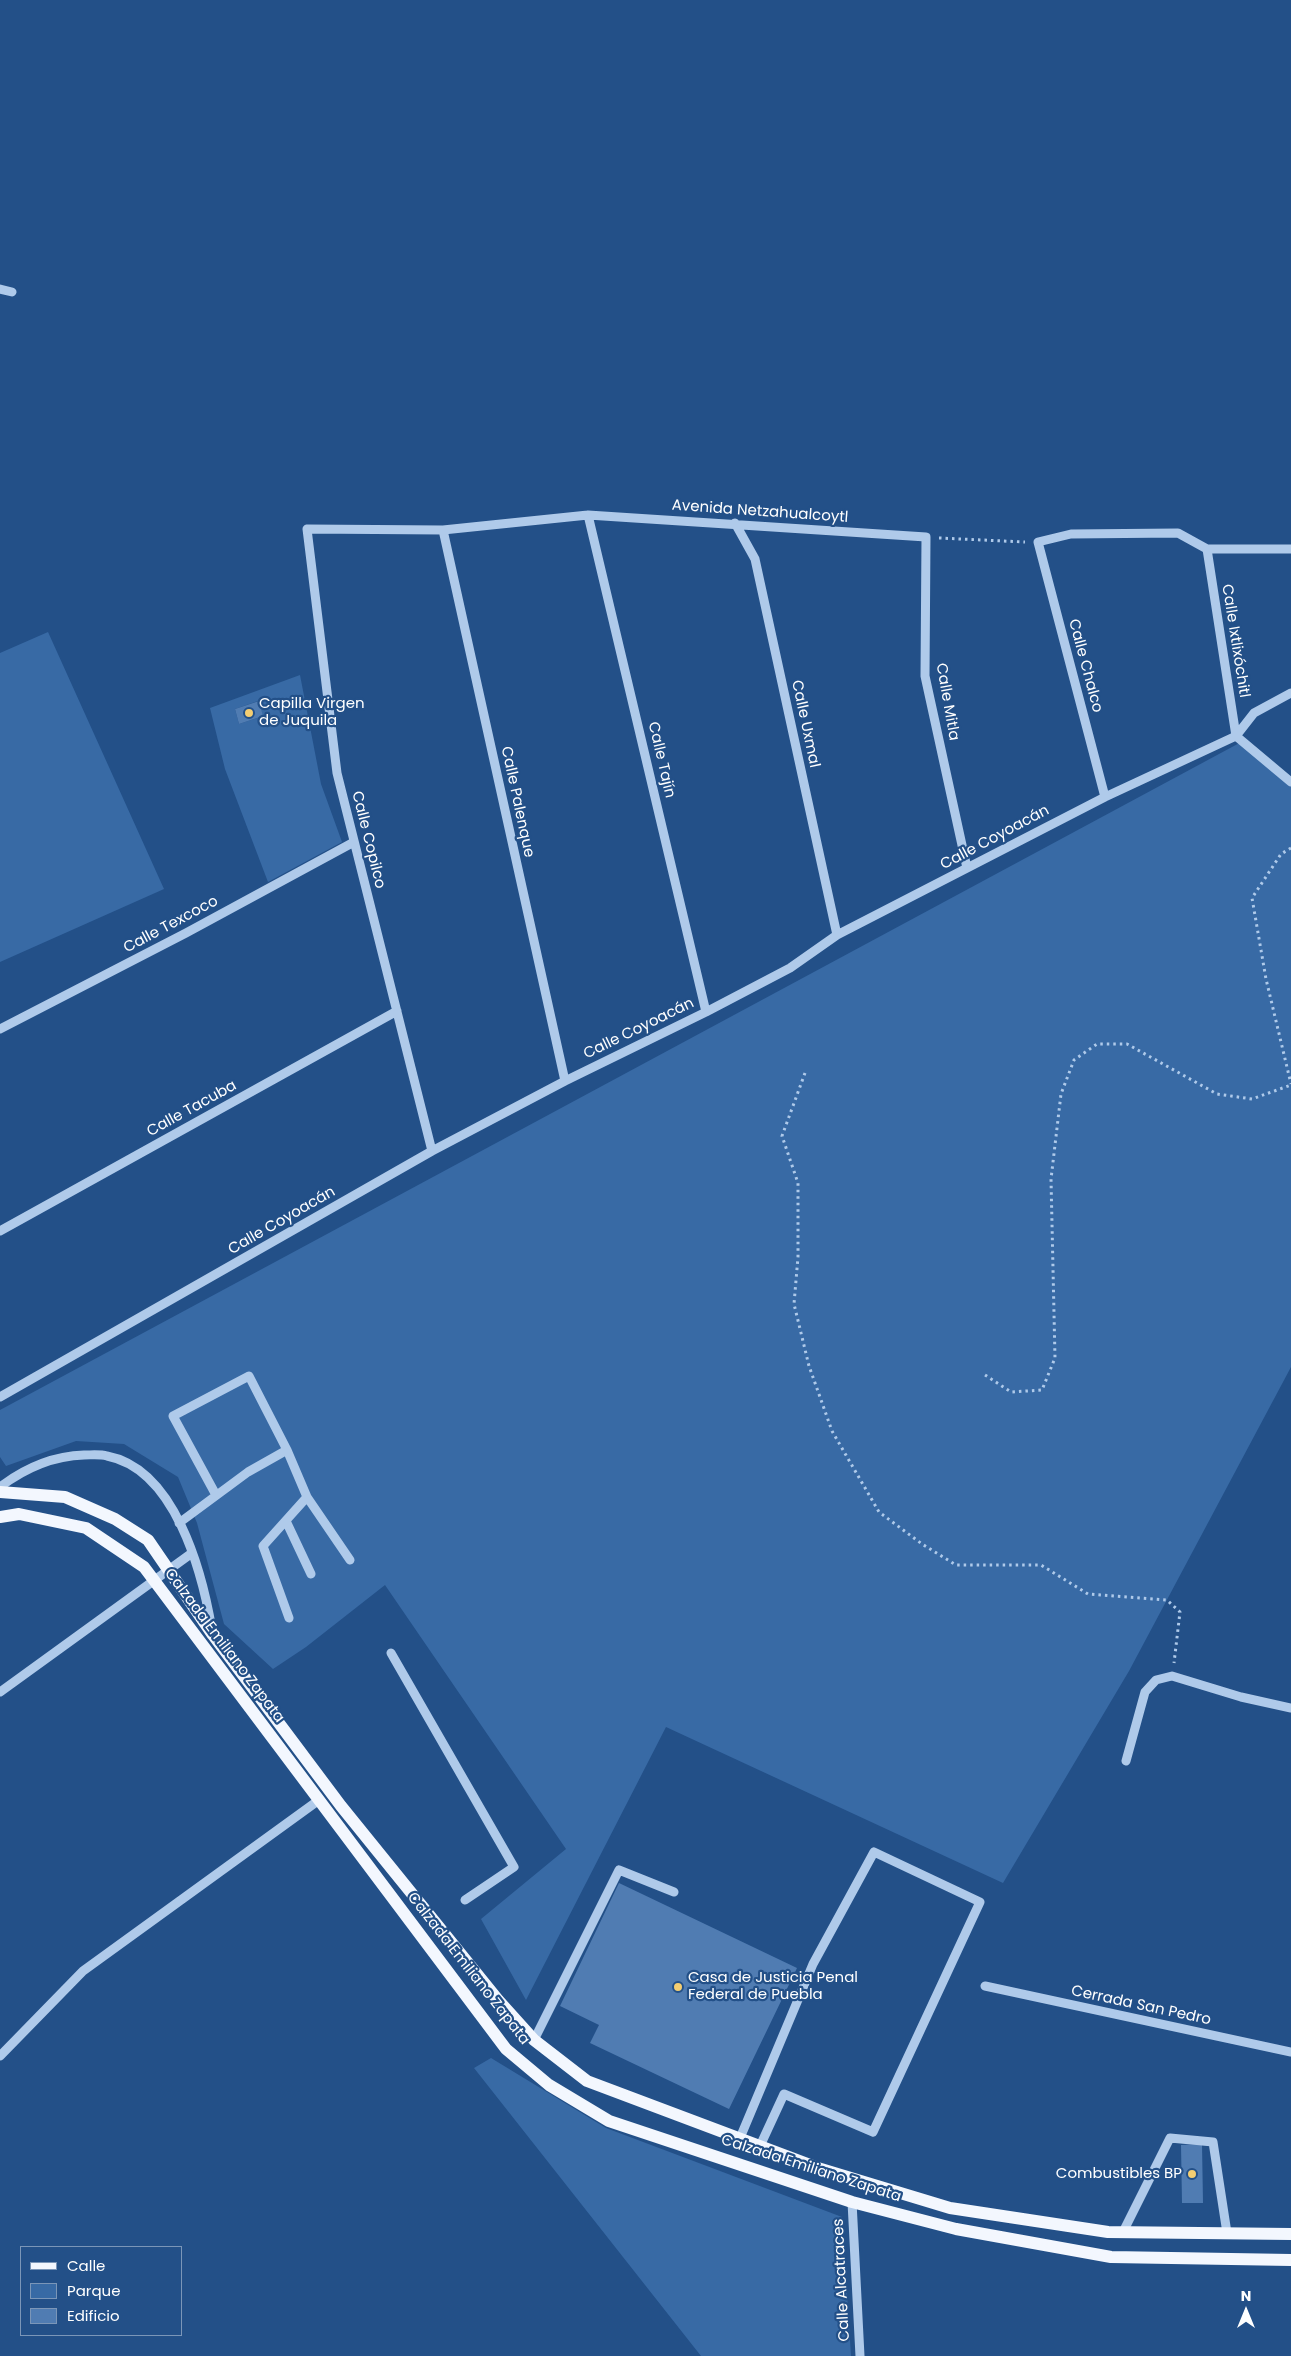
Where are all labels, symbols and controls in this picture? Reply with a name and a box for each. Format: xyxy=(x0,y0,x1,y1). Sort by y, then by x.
street label: Avenida Netzahualcoytl xyxy=(671,497,849,527)
street label: Calle Ixtlixóchitl xyxy=(1217,583,1253,699)
street label: Calle Chalco xyxy=(1064,617,1106,715)
street label: Calle Mitla xyxy=(931,662,963,742)
street label: Calle Uxmal xyxy=(787,679,823,769)
place label: Capilla Virgen de Juquila xyxy=(259,695,365,730)
marker: Capilla Virgen de Juquila xyxy=(243,707,255,719)
street label: Calle Tajín xyxy=(643,720,679,800)
street label: Calle Palenque xyxy=(496,745,538,859)
street label: Calle Copilco xyxy=(347,789,389,891)
street label: Calle Coyoacán xyxy=(938,802,1052,874)
street label: Calle Texcoco xyxy=(121,893,221,957)
street label: Calle Coyoacán xyxy=(581,994,697,1064)
street label: Calle Tacuba xyxy=(144,1077,240,1141)
street label: Calle Coyoacán xyxy=(225,1183,339,1259)
street label: Calzada Emiliano Zapata xyxy=(160,1565,288,1727)
street label: Calzada Emiliano Zapata xyxy=(403,1889,533,2049)
place label: Casa de Justicia Penal Federal de Puebla xyxy=(688,1969,858,2004)
marker: Casa de Justicia Penal Federal de Puebla xyxy=(672,1981,684,1993)
street label: Cerrada San Pedro xyxy=(1070,1982,1212,2030)
street label: Calzada Emiliano Zapata xyxy=(719,2131,903,2207)
place label: Combustibles BP xyxy=(1056,2165,1182,2183)
marker: Combustibles BP xyxy=(1186,2168,1198,2180)
street label: Calle Alcatraces xyxy=(830,2218,854,2342)
legend xyxy=(20,2246,182,2336)
text: Calle xyxy=(67,2255,105,2276)
text: Parque xyxy=(67,2280,120,2301)
north arrow xyxy=(1221,2286,1271,2336)
text: N xyxy=(1241,2286,1251,2306)
text: Edificio xyxy=(67,2305,120,2326)

